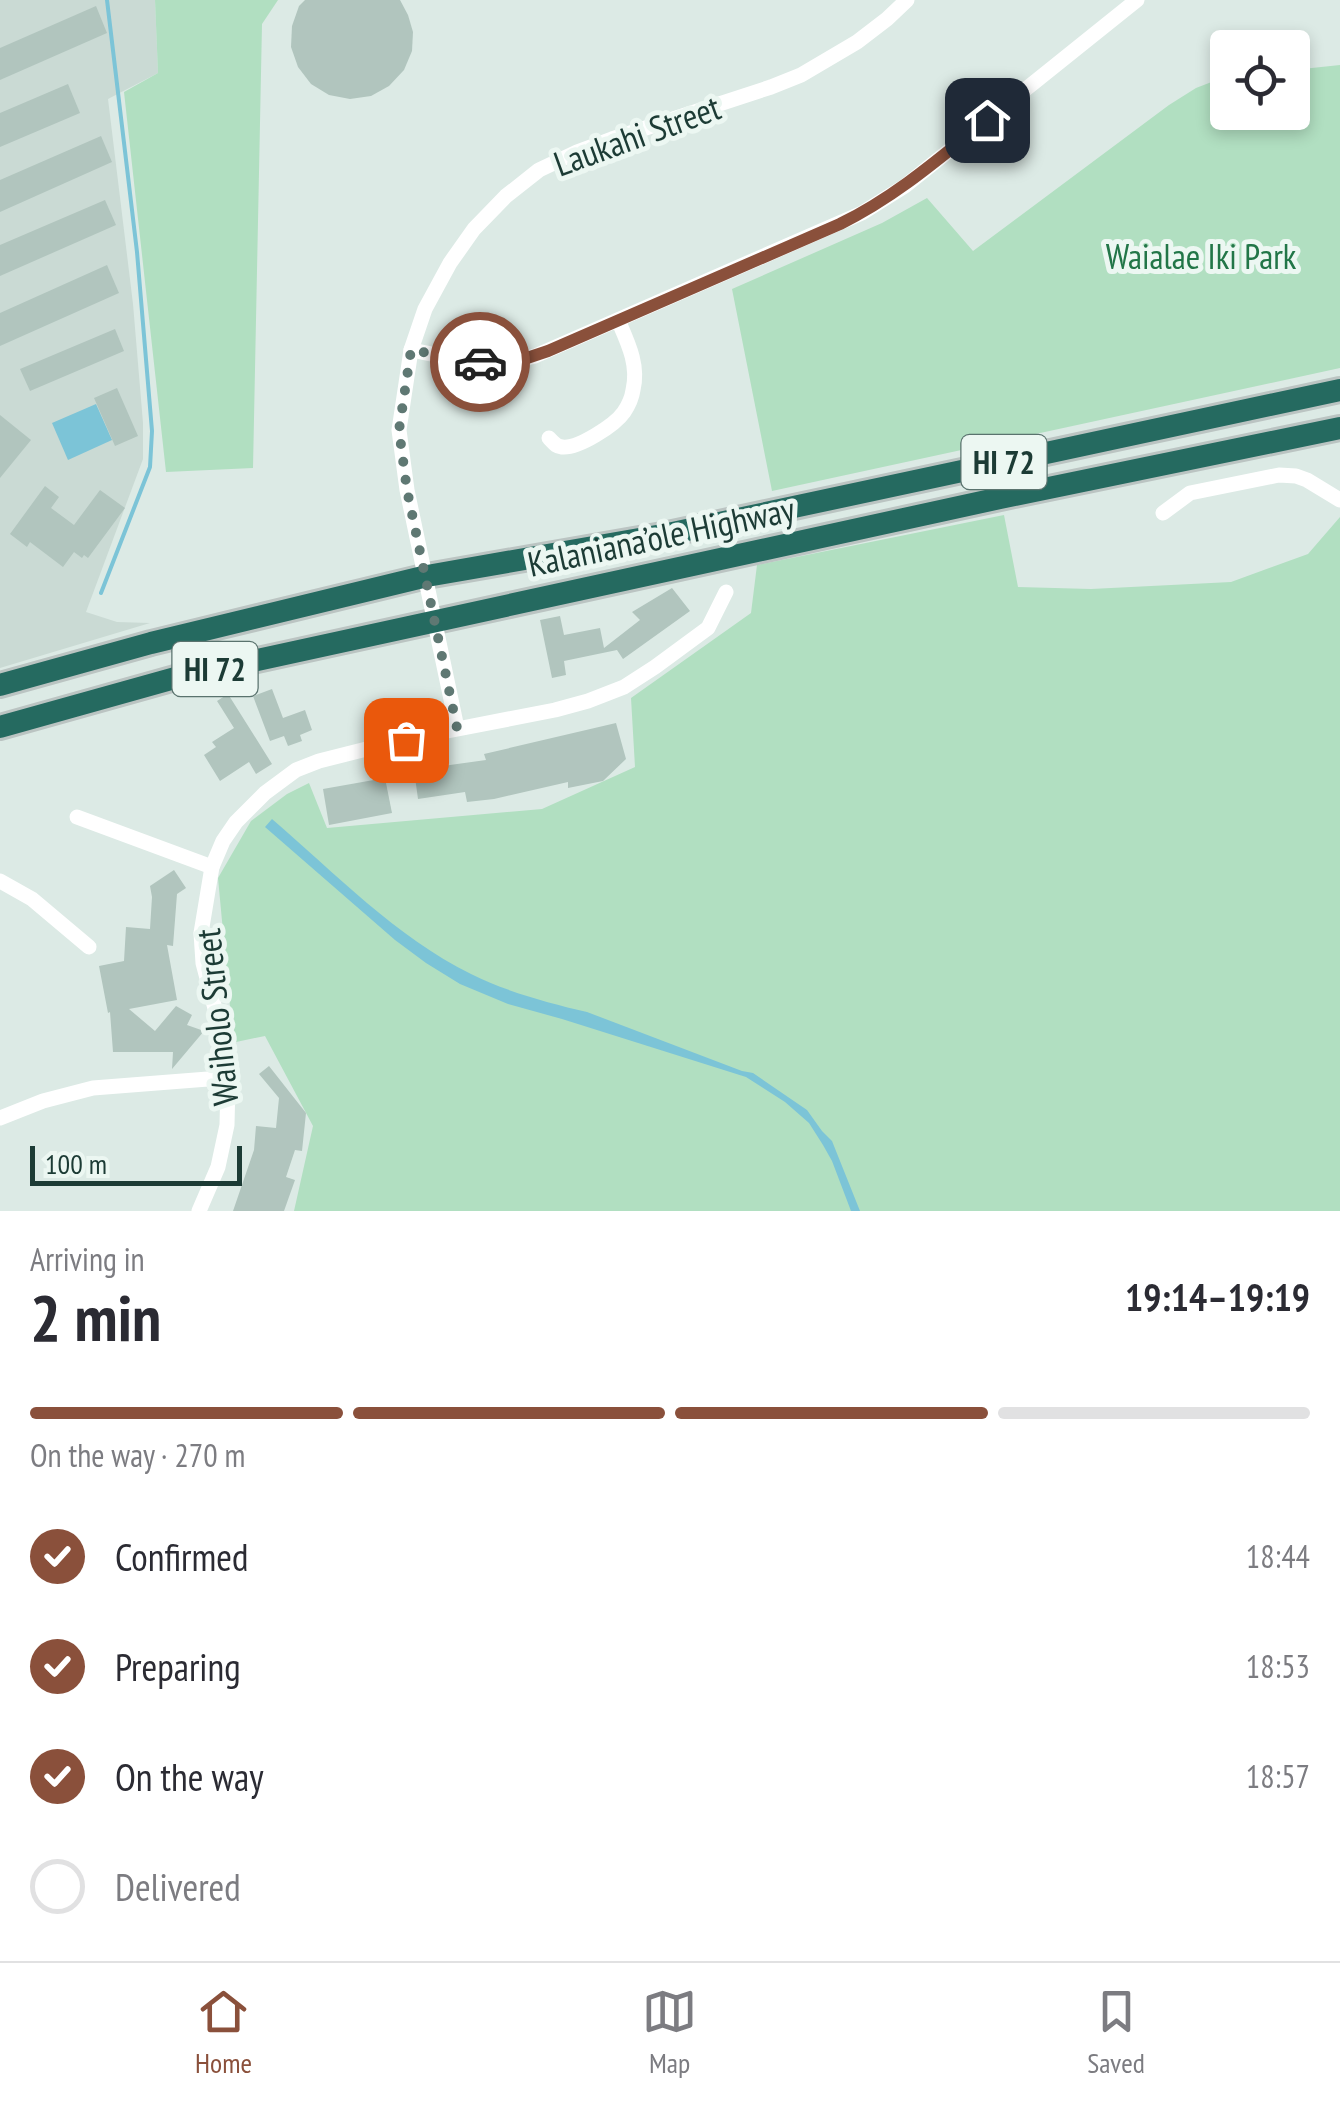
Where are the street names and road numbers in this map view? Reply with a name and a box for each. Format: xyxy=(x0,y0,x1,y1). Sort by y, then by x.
street label: Laukahi Street xyxy=(548,84,727,186)
road number: HI 72 xyxy=(962,435,1046,489)
street label: Kalaniana’ole Highway xyxy=(524,485,799,587)
road number: HI 72 xyxy=(172,642,258,696)
street label: Waiholo Street xyxy=(184,926,248,1108)

